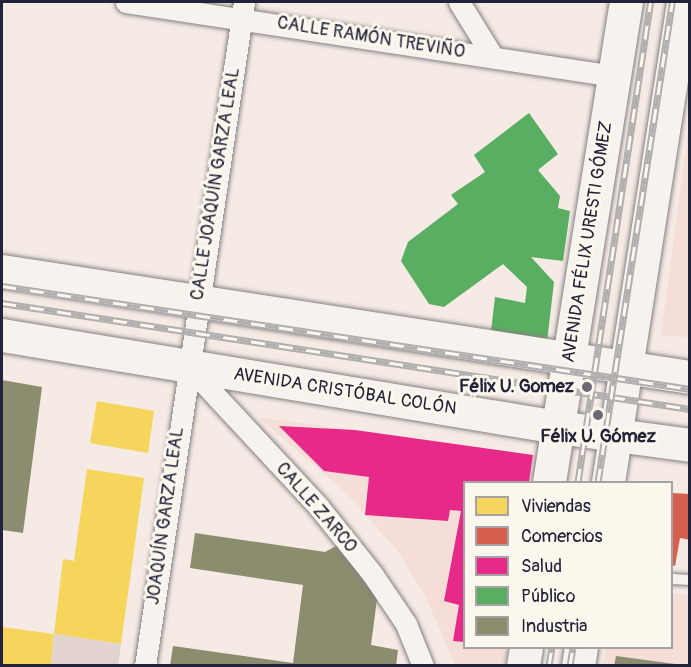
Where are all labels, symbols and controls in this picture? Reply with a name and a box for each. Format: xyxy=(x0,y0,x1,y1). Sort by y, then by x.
street label: CALLE RAMÓN TREVIÑO xyxy=(276,12,466,64)
street label: CALLE JOAQUÍN GARZA LEAL xyxy=(187,66,245,302)
street label: AVENIDA FÉLIX URESTI GÓMEZ xyxy=(558,120,618,364)
street label: AVENIDA CRISTÓBAL COLÓN xyxy=(232,364,458,420)
place label: Félix U. Gomez xyxy=(459,376,574,398)
marker: Félix U. Gomez xyxy=(578,378,596,396)
marker: Félix U. Gómez xyxy=(589,406,607,424)
street label: JOAQUÍN GARZA LEAL xyxy=(143,426,189,606)
place label: Félix U. Gómez xyxy=(540,426,656,448)
street label: CALLE ZARCO xyxy=(271,458,361,558)
legend xyxy=(463,481,673,649)
text: Viviendas xyxy=(521,495,591,518)
text: Comercios xyxy=(521,525,603,548)
text: Salud xyxy=(521,555,562,578)
text: Público xyxy=(521,585,575,608)
text: Industria xyxy=(521,615,587,638)

